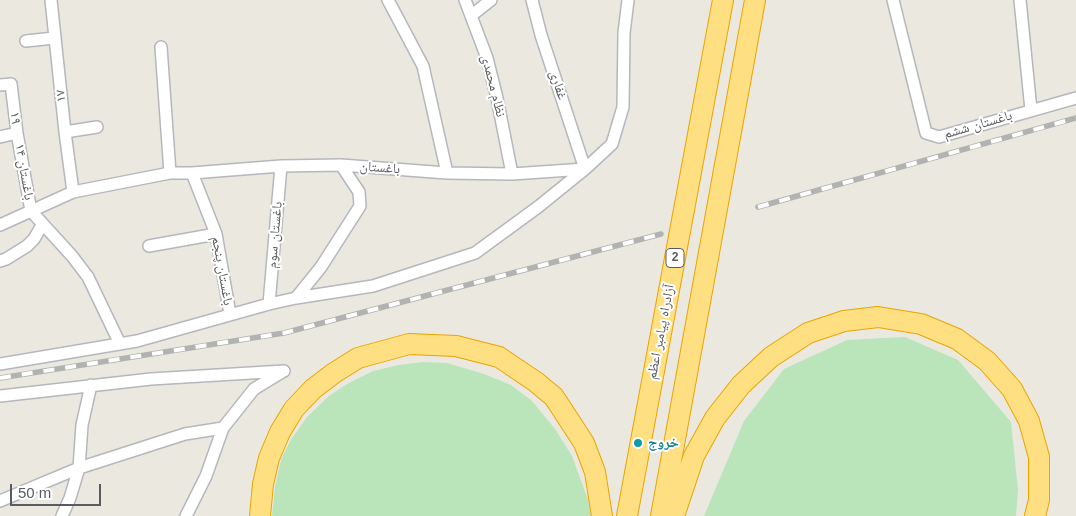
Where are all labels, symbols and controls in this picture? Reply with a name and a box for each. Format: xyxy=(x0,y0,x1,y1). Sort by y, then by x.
street label: نظام محمدی xyxy=(477,53,509,119)
street label: غفاری xyxy=(545,68,571,102)
street label: ۱۷ xyxy=(52,89,70,103)
street label: باغستان ششم xyxy=(942,107,1014,143)
street label: ۱۹ xyxy=(6,111,24,125)
street label: باغستان ۱۴ xyxy=(11,142,37,202)
street label: باغستان xyxy=(359,158,401,178)
street label: باغستان سوم xyxy=(264,201,286,269)
street label: باغستان پنجم xyxy=(208,235,236,307)
road number: 2 xyxy=(666,248,684,268)
street label: آزادراه پیامبر اعظم xyxy=(644,283,678,381)
place label: خروج xyxy=(648,435,679,451)
marker: خروج xyxy=(632,437,644,449)
scale bar xyxy=(12,474,104,506)
text: 50 m xyxy=(18,484,51,501)

